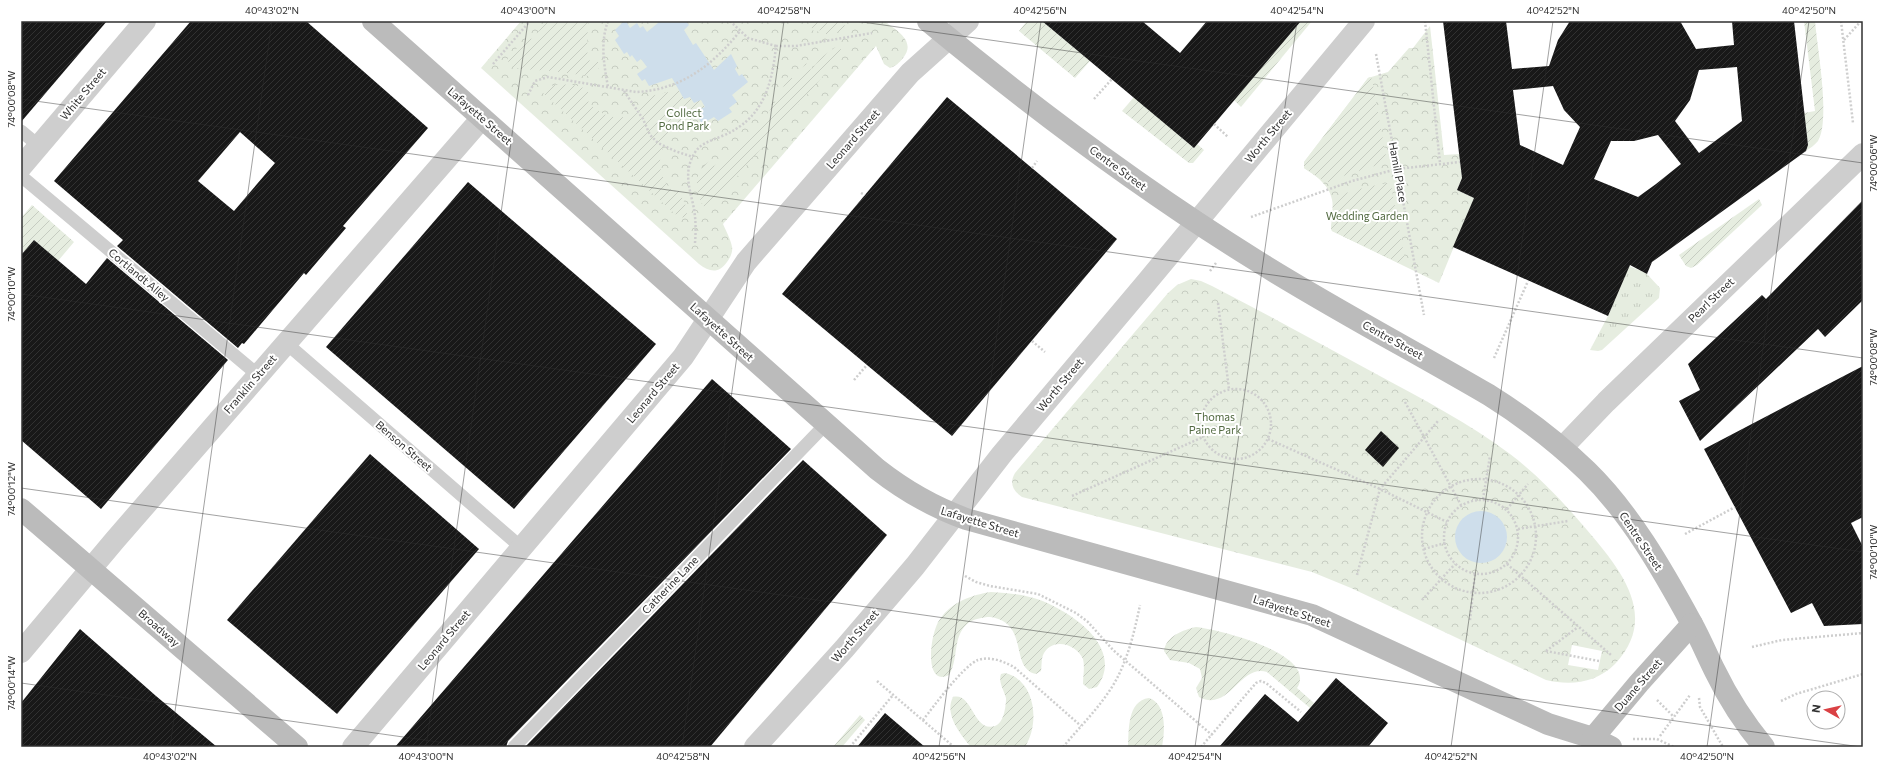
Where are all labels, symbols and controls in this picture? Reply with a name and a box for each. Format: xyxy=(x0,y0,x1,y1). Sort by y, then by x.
text: 40°43'02"N xyxy=(245,4,299,16)
text: 40°43'00"N xyxy=(500,4,556,16)
text: 40°42'58"N xyxy=(757,4,811,16)
text: 40°42'56"N xyxy=(1013,4,1067,16)
text: 40°42'54"N xyxy=(1270,4,1324,16)
text: 40°42'52"N xyxy=(1526,4,1580,16)
text: 40°42'50"N xyxy=(1782,4,1836,16)
street label: White Street xyxy=(57,65,108,122)
text: 74°00'08"W xyxy=(5,71,17,127)
street label: Lafayette Street xyxy=(445,84,516,147)
park label: Collect Pond Park xyxy=(658,106,710,132)
street label: Leonard Street xyxy=(823,106,882,171)
street label: Worth Street xyxy=(1242,106,1294,165)
text: 74°00'06"W xyxy=(1867,135,1879,191)
street label: Hamill Place xyxy=(1387,141,1410,203)
street label: Centre Street xyxy=(1087,143,1150,193)
park label: Wedding Garden xyxy=(1326,209,1408,222)
street label: Cortlandt Alley xyxy=(106,245,173,304)
text: 74°00'10"W xyxy=(5,266,17,322)
street label: Pearl Street xyxy=(1685,274,1737,325)
street label: Lafayette Street xyxy=(688,300,757,364)
street label: Centre Street xyxy=(1361,318,1426,362)
text: 74°00'08"W xyxy=(1867,329,1879,385)
street label: Franklin Street xyxy=(221,351,279,416)
street label: Worth Street xyxy=(1034,355,1086,414)
street label: Leonard Street xyxy=(624,360,682,425)
park label: Thomas Paine Park xyxy=(1189,410,1241,436)
street label: Benson Street xyxy=(374,418,435,474)
text: 74°00'12"W xyxy=(5,462,17,516)
street label: Lafayette Street xyxy=(939,503,1021,540)
street label: Centre Street xyxy=(1617,509,1666,573)
text: 74°00'10"W xyxy=(1867,524,1879,580)
street label: Catherine Lane xyxy=(639,553,701,616)
street label: Lafayette Street xyxy=(1252,592,1333,629)
street label: Broadway xyxy=(136,606,183,649)
street label: Worth Street xyxy=(828,606,881,665)
street label: Leonard Street xyxy=(415,607,473,672)
street label: Duane Street xyxy=(1611,655,1664,714)
text: 74°00'14"W xyxy=(5,656,17,710)
north arrow xyxy=(1806,690,1846,730)
text: N xyxy=(1809,704,1823,714)
text: 40°43'02"N xyxy=(143,750,197,762)
text: 40°43'00"N xyxy=(398,750,454,762)
text: 40°42'58"N xyxy=(656,750,710,762)
text: 40°42'56"N xyxy=(912,750,966,762)
text: 40°42'54"N xyxy=(1168,750,1222,762)
text: 40°42'52"N xyxy=(1424,750,1478,762)
text: 40°42'50"N xyxy=(1680,750,1734,762)

